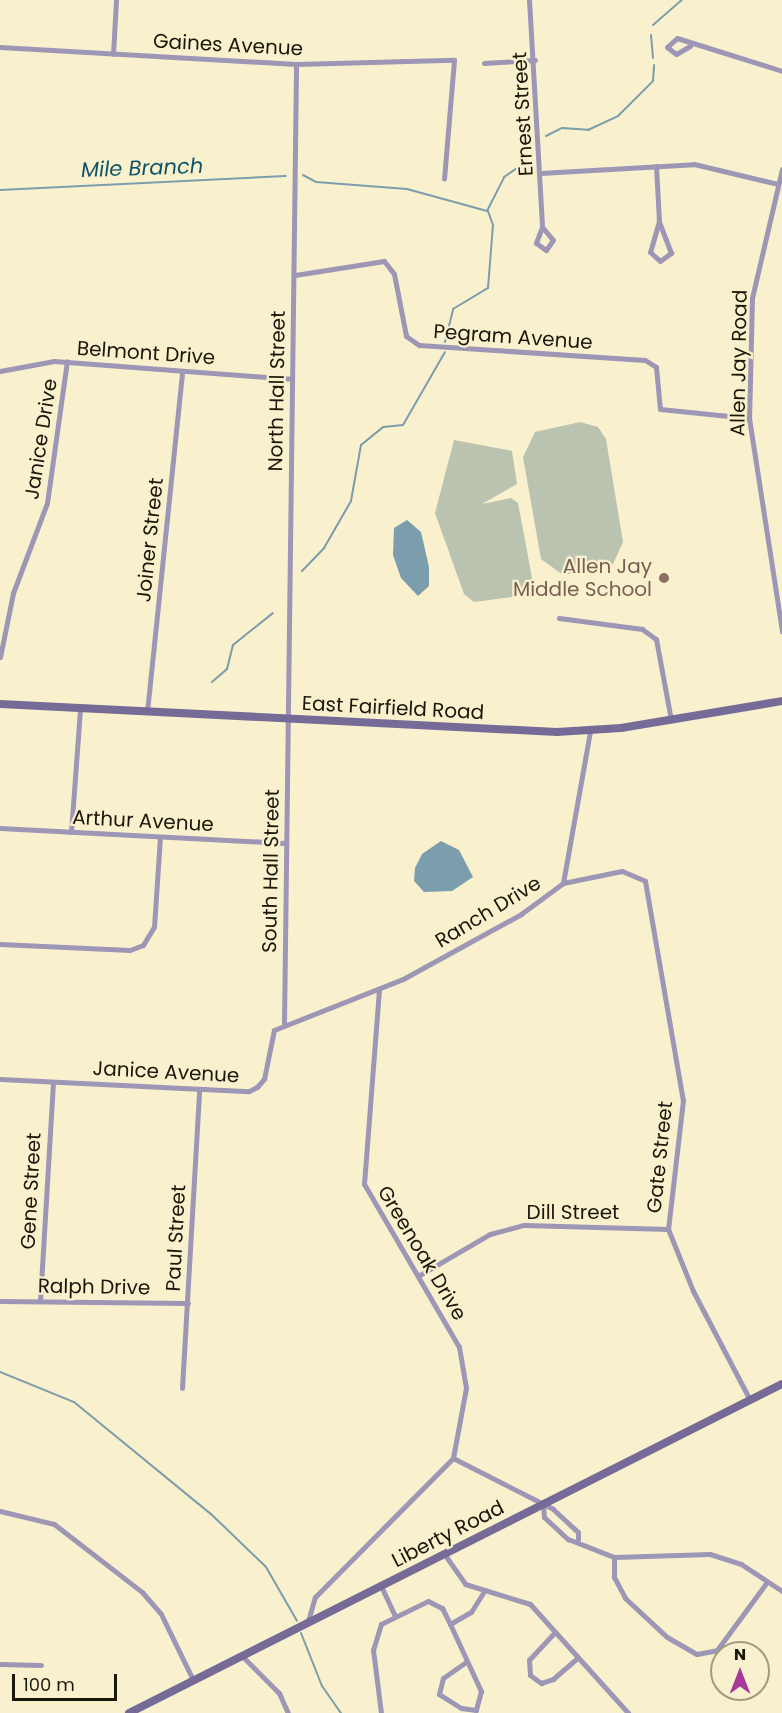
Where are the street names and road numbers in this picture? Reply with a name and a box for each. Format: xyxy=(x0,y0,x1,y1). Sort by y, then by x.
street label: Gaines Avenue xyxy=(152,29,304,61)
street label: Ernest Street xyxy=(508,51,538,177)
street label: Allen Jay Road xyxy=(726,290,752,436)
street label: North Hall Street xyxy=(264,310,290,472)
street label: Pegram Avenue xyxy=(433,319,593,355)
street label: Belmont Drive xyxy=(76,336,216,370)
street label: Janice Drive xyxy=(20,377,62,501)
street label: Joiner Street xyxy=(132,477,168,603)
street label: East Fairfield Road xyxy=(301,691,485,725)
street label: South Hall Street xyxy=(258,789,284,953)
street label: Arthur Avenue xyxy=(72,805,214,837)
street label: Ranch Drive xyxy=(431,871,545,953)
street label: Janice Avenue xyxy=(92,1056,240,1088)
street label: Gate Street xyxy=(642,1100,678,1214)
street label: Gene Street xyxy=(16,1132,46,1250)
street label: Greenoak Drive xyxy=(372,1181,472,1325)
street label: Paul Street xyxy=(161,1184,191,1292)
street label: Dill Street xyxy=(527,1200,619,1224)
street label: Ralph Drive xyxy=(38,1274,150,1300)
street label: Liberty Road xyxy=(388,1495,508,1573)

